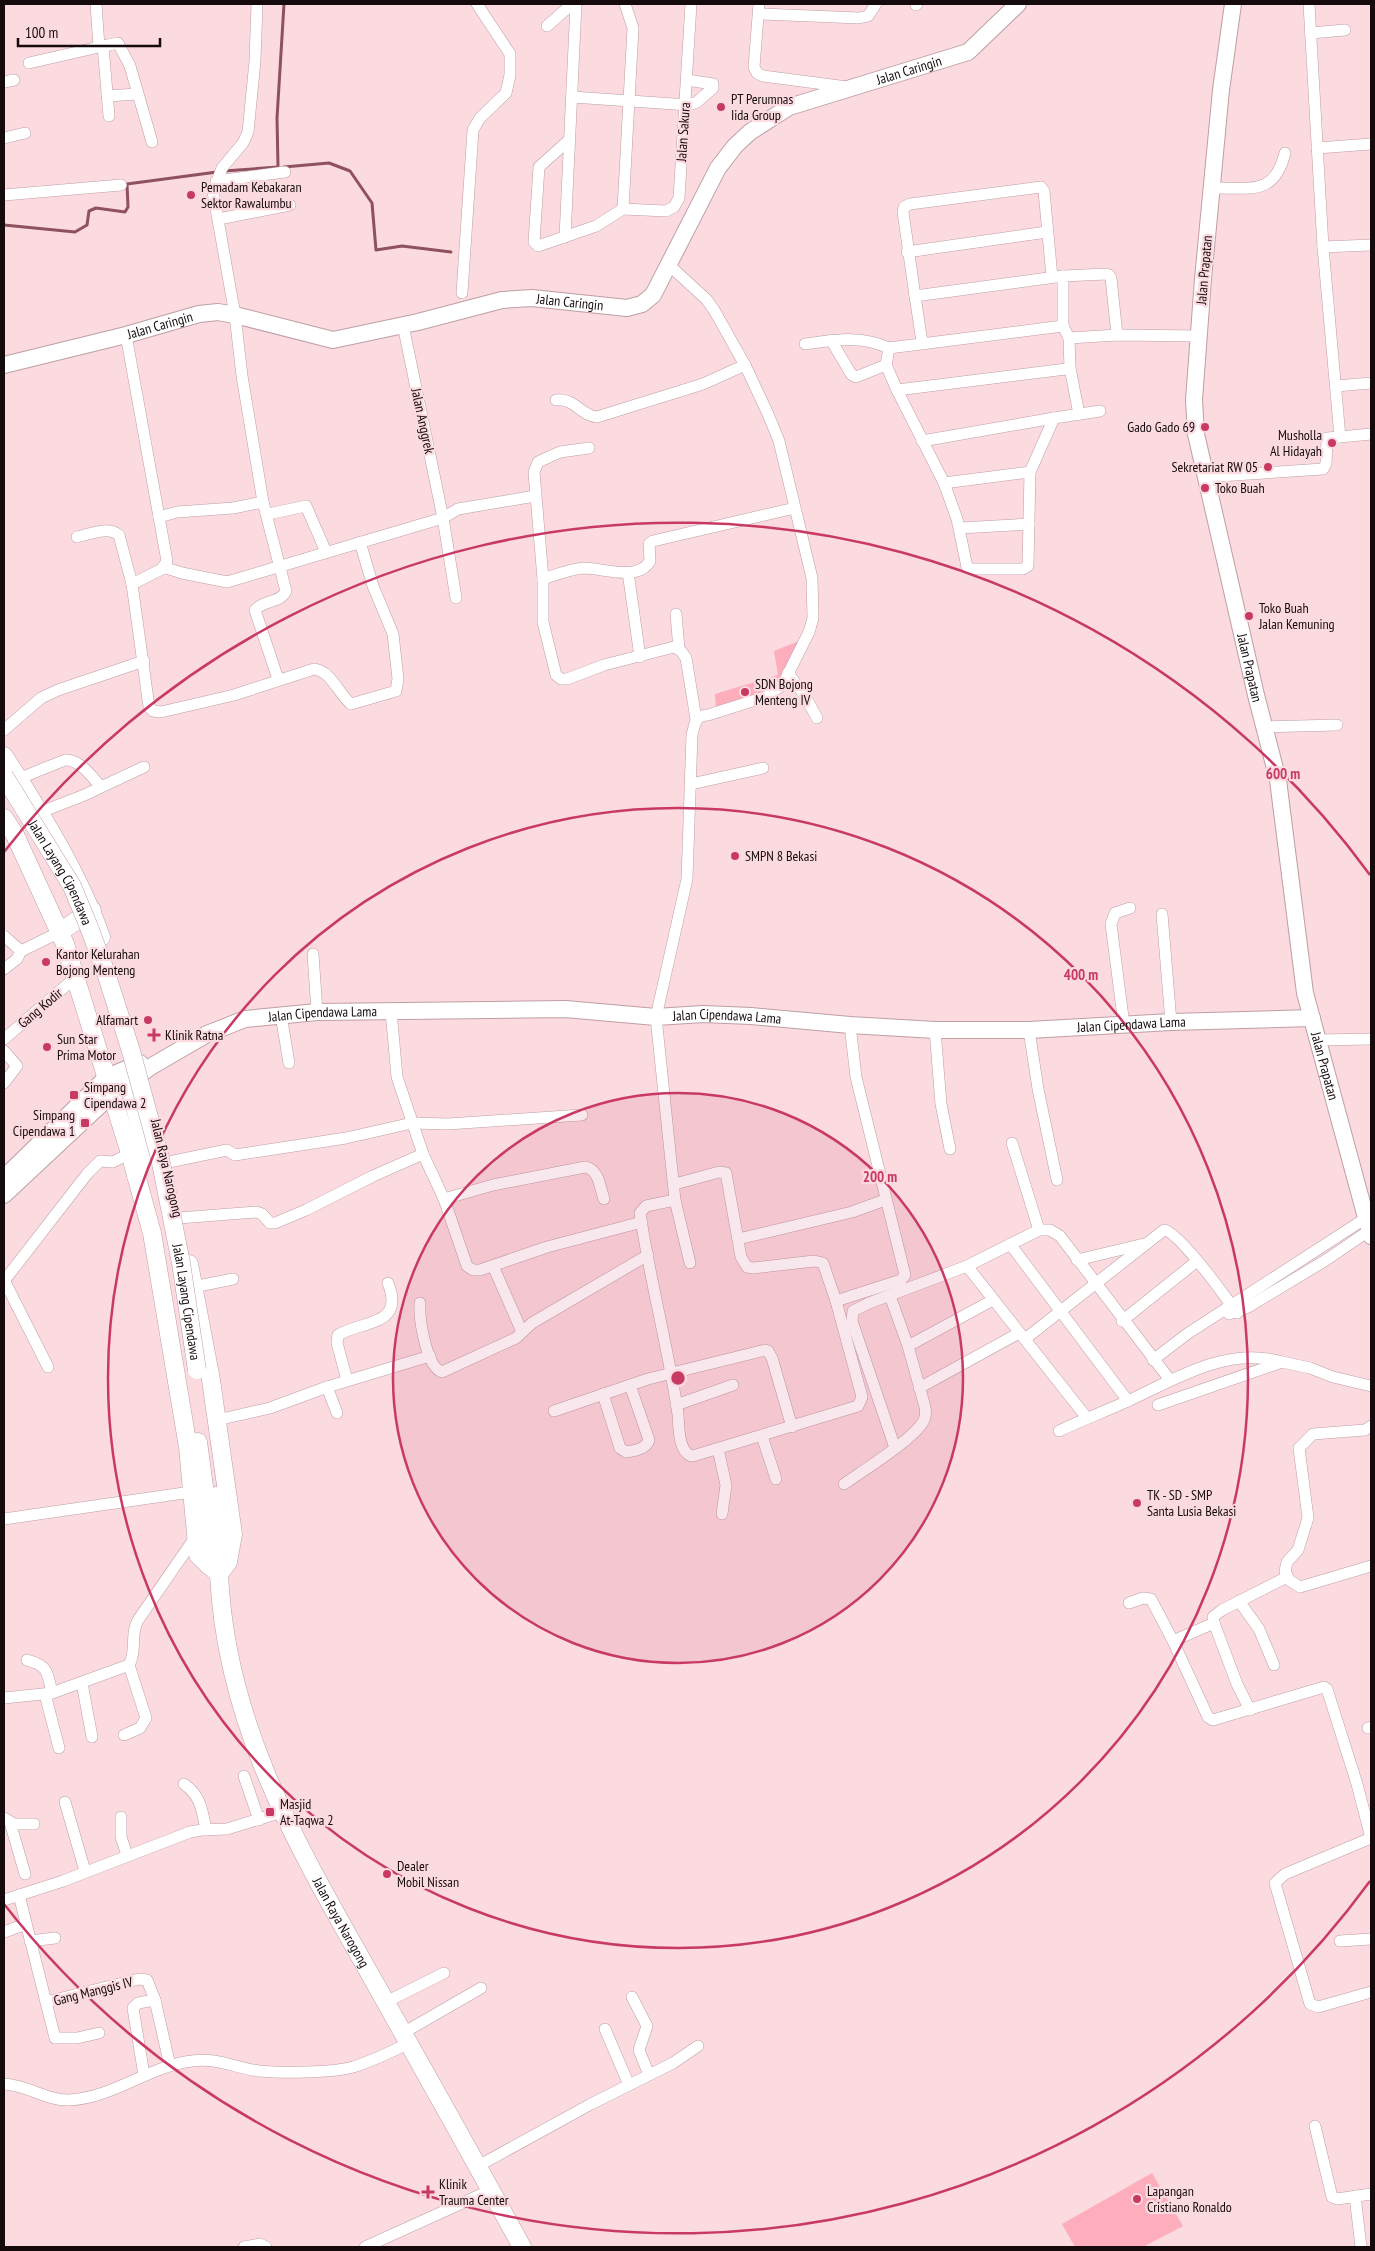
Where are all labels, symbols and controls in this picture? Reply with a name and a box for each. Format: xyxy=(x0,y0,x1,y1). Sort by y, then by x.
scale bar xyxy=(18,15,160,47)
text: 100 m xyxy=(25,23,58,42)
street label: Jalan Caringin xyxy=(873,52,944,89)
place label: PT Perumnas Iida Group xyxy=(731,90,793,124)
marker: PT Perumnas Iida Group xyxy=(715,101,727,113)
street label: Jalan Sakura xyxy=(672,102,694,163)
place label: Pemadam Kebakaran Sektor Rawalumbu xyxy=(201,178,302,212)
marker: Pemadam Kebakaran Sektor Rawalumbu xyxy=(185,189,197,201)
street label: Jalan Prapatan xyxy=(1192,235,1216,306)
street label: Jalan Caringin xyxy=(535,289,604,314)
street label: Jalan Caringin xyxy=(124,307,195,343)
street label: Jalan Anggrek xyxy=(407,386,439,456)
place label: Gado Gado 69 xyxy=(1127,418,1195,436)
marker: Gado Gado 69 xyxy=(1199,421,1211,433)
place label: Musholla Al Hidayah xyxy=(1270,426,1322,460)
marker: Musholla Al Hidayah xyxy=(1326,437,1338,449)
place label: Sekretariat RW 05 xyxy=(1171,458,1258,476)
marker: Sekretariat RW 05 xyxy=(1262,461,1274,473)
place label: Toko Buah xyxy=(1215,479,1265,497)
marker: Toko Buah xyxy=(1199,482,1211,494)
place label: Toko Buah Jalan Kemuning xyxy=(1258,599,1335,633)
marker: Toko Buah Jalan Kemuning xyxy=(1243,610,1255,622)
street label: Jalan Prapatan xyxy=(1233,631,1266,704)
place label: SDN Bojong Menteng IV xyxy=(755,675,813,709)
marker: SDN Bojong Menteng IV xyxy=(739,686,751,698)
text: 600 m xyxy=(1266,764,1300,783)
street label: Jalan Layang Cipendawa xyxy=(24,816,96,928)
place label: SMPN 8 Bekasi xyxy=(745,847,817,865)
marker: SMPN 8 Bekasi xyxy=(729,850,741,862)
place label: Kantor Kelurahan Bojong Menteng xyxy=(56,945,140,979)
marker: Kantor Kelurahan Bojong Menteng xyxy=(40,956,52,968)
text: 400 m xyxy=(1064,965,1098,984)
street label: Gang Kodir xyxy=(14,984,66,1032)
street label: Jalan Cipendawa Lama xyxy=(266,1002,377,1026)
street label: Jalan Cipendawa Lama xyxy=(671,1005,782,1028)
place label: Alfamart xyxy=(96,1011,138,1029)
street label: Jalan Cipendawa Lama xyxy=(1075,1013,1186,1036)
marker: Alfamart xyxy=(142,1014,154,1026)
place label: Klinik Ratna xyxy=(165,1026,223,1044)
marker: Klinik Ratna xyxy=(147,1028,161,1042)
street label: Jalan Prapatan xyxy=(1307,1029,1343,1102)
place label: Sun Star Prima Motor xyxy=(57,1030,116,1064)
marker: Sun Star Prima Motor xyxy=(41,1041,53,1053)
place label: Simpang Cipendawa 2 xyxy=(84,1078,146,1112)
marker: Simpang Cipendawa 2 xyxy=(68,1089,80,1101)
place label: Simpang Cipendawa 1 xyxy=(13,1106,75,1140)
street label: Jalan Raya Narogong xyxy=(147,1116,187,1219)
marker: Simpang Cipendawa 1 xyxy=(79,1117,91,1129)
text: 200 m xyxy=(863,1167,897,1186)
street label: Jalan Layang Cipendawa xyxy=(168,1241,204,1361)
centre of rings xyxy=(669,1369,687,1387)
place label: TK - SD - SMP Santa Lusia Bekasi xyxy=(1147,1486,1236,1520)
marker: TK - SD - SMP Santa Lusia Bekasi xyxy=(1131,1497,1143,1509)
place label: Masjid At-Taqwa 2 xyxy=(280,1795,334,1829)
marker: Masjid At-Taqwa 2 xyxy=(264,1806,276,1818)
place label: Dealer Mobil Nissan xyxy=(397,1857,459,1891)
marker: Dealer Mobil Nissan xyxy=(381,1868,393,1880)
street label: Jalan Raya Narogong xyxy=(308,1873,373,1971)
street label: Gang Manggis IV xyxy=(52,1972,135,2010)
place label: Klinik Trauma Center xyxy=(439,2175,509,2209)
place label: Lapangan Cristiano Ronaldo xyxy=(1147,2182,1232,2216)
marker: Klinik Trauma Center xyxy=(421,2185,435,2199)
marker: Lapangan Cristiano Ronaldo xyxy=(1131,2193,1143,2205)

